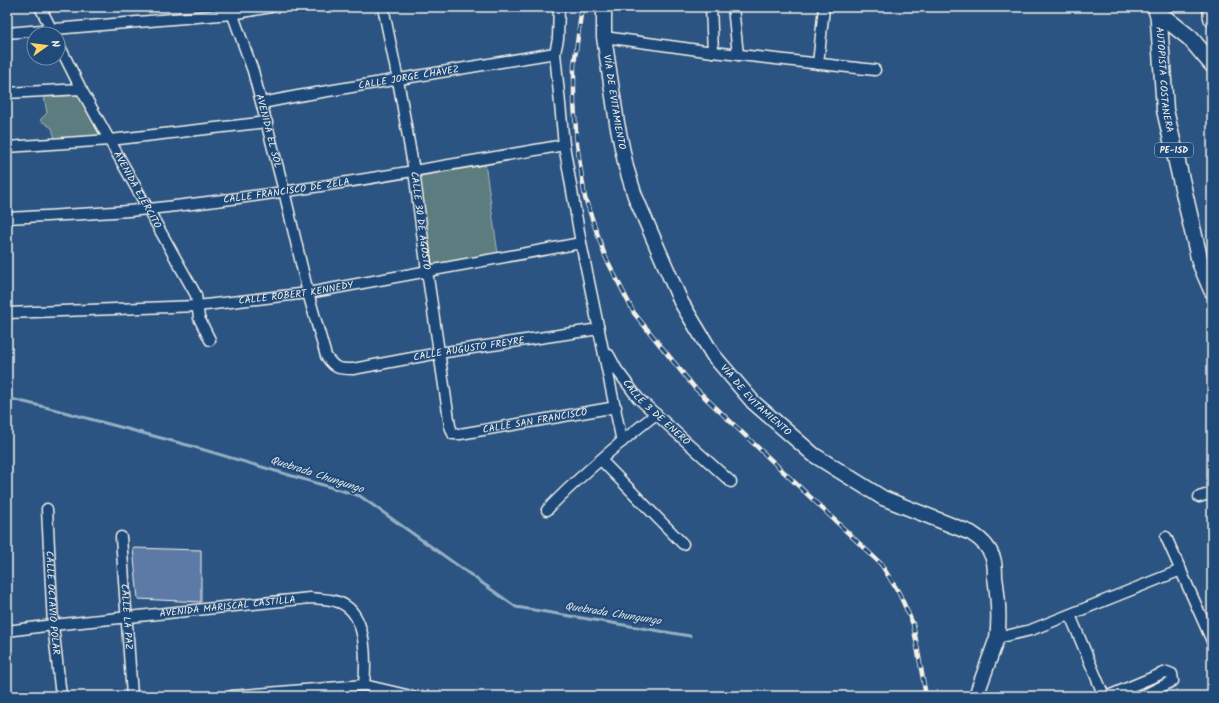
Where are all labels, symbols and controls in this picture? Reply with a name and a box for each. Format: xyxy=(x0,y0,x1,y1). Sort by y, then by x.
north arrow xyxy=(26,26,66,66)
street label: AUTOPISTA COSTANERA xyxy=(1151,26,1178,134)
text: N xyxy=(45,38,64,49)
street label: VÍA DE EVITAMIENTO xyxy=(599,54,630,151)
street label: CALLE JORGE CHÁVEZ xyxy=(357,61,460,94)
street label: AVENIDA EL SOL xyxy=(251,92,286,170)
road number: PE-1SD xyxy=(1155,143,1193,157)
street label: AVENIDA EJÉRCITO xyxy=(109,148,165,232)
street label: CALLE 30 DE AGOSTO xyxy=(406,170,435,271)
street label: CALLE FRANCISCO DE ZELA xyxy=(222,174,351,208)
street label: CALLE ROBERT KENNEDY xyxy=(238,277,356,309)
street label: CALLE AUGUSTO FREYRE xyxy=(412,332,527,366)
street label: VÍA DE EVITAMIENTO xyxy=(716,361,795,440)
street label: CALLE 3 DE ENERO xyxy=(619,376,694,449)
street label: CALLE SAN FRANCISCO xyxy=(481,404,588,438)
water label: Quebrada Chungungo xyxy=(268,451,367,499)
street label: CALLE OCTAVIO POLAR xyxy=(41,550,64,656)
street label: CALLE LA PAZ xyxy=(116,583,137,650)
street label: AVENIDA MARISCAL CASTILLA xyxy=(159,592,296,622)
water label: Quebrada Chungungo xyxy=(564,598,663,631)

